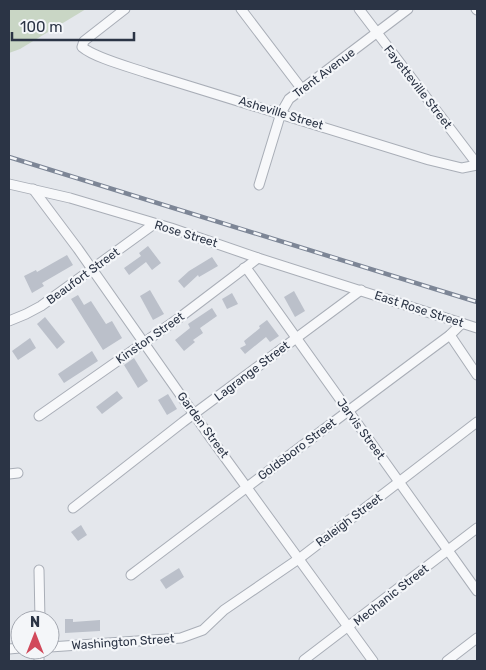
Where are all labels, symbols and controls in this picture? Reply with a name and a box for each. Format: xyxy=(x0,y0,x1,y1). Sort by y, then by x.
scale bar xyxy=(12,10,135,42)
text: 100 m xyxy=(20,18,62,36)
street label: Fayetteville Street xyxy=(381,43,455,132)
street label: Trent Avenue xyxy=(290,45,358,101)
street label: Asheville Street xyxy=(237,93,325,133)
street label: Rose Street xyxy=(153,218,219,250)
street label: Beaufort Street xyxy=(44,245,122,307)
street label: East Rose Street xyxy=(373,288,466,330)
street label: Kinston Street xyxy=(113,309,187,367)
street label: Lagrange Street xyxy=(212,338,293,404)
street label: Garden Street xyxy=(174,389,232,461)
street label: Jarvis Street xyxy=(334,396,388,463)
street label: Goldsboro Street xyxy=(255,415,339,483)
street label: Raleigh Street xyxy=(313,490,385,549)
street label: Mechanic Street xyxy=(351,561,431,629)
north arrow xyxy=(10,610,60,660)
text: N xyxy=(30,614,40,631)
street label: Washington Street xyxy=(71,631,175,653)

